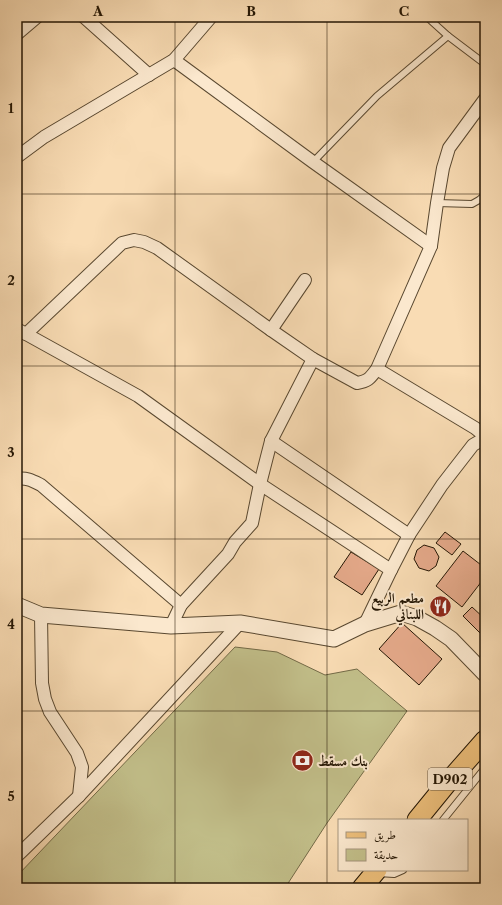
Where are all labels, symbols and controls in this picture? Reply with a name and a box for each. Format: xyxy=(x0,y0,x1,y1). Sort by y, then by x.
text: A xyxy=(92,3,104,19)
text: B xyxy=(246,3,256,19)
text: C xyxy=(399,3,409,19)
text: 1 xyxy=(8,100,14,116)
text: 2 xyxy=(7,272,15,288)
text: 3 xyxy=(7,444,15,460)
place label: مطعم الربيع اللبناني xyxy=(371,589,424,626)
restaurant icon: مطعم الربيع اللبناني xyxy=(427,593,453,619)
text: 4 xyxy=(7,616,15,632)
bank icon: بنك مسقط xyxy=(289,748,315,774)
place label: بنك مسقط xyxy=(318,752,368,770)
road number: D902 xyxy=(428,768,472,790)
text: 5 xyxy=(7,788,15,804)
legend xyxy=(338,819,468,871)
text: طريق xyxy=(374,827,396,843)
text: حديقة xyxy=(374,847,398,863)

